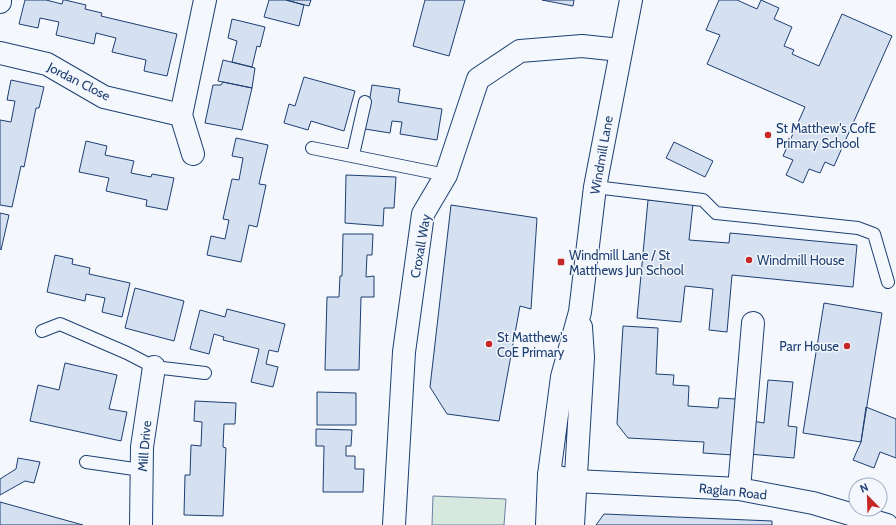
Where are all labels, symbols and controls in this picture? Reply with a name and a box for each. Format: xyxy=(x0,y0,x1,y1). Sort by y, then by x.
street label: Jordan Close xyxy=(44,58,113,104)
street label: Windmill Lane xyxy=(586,114,616,195)
place label: St Matthew's CofE Primary School xyxy=(776,120,876,151)
marker: St Matthew's CofE Primary School xyxy=(763,130,773,140)
street label: Croxall Way xyxy=(407,212,434,279)
place label: Windmill Lane / St Matthews Jun School xyxy=(569,247,684,278)
place label: Windmill House xyxy=(757,252,845,268)
marker: Windmill House xyxy=(744,255,754,265)
marker: Windmill Lane / St Matthews Jun School xyxy=(556,257,566,267)
place label: St Matthew's CoE Primary xyxy=(497,329,568,360)
place label: Parr House xyxy=(779,338,839,354)
marker: St Matthew's CoE Primary xyxy=(484,339,494,349)
marker: Parr House xyxy=(842,341,852,351)
street label: Mill Drive xyxy=(134,419,154,472)
north arrow xyxy=(848,477,888,517)
street label: Raglan Road xyxy=(698,479,768,503)
text: N xyxy=(858,480,870,496)

